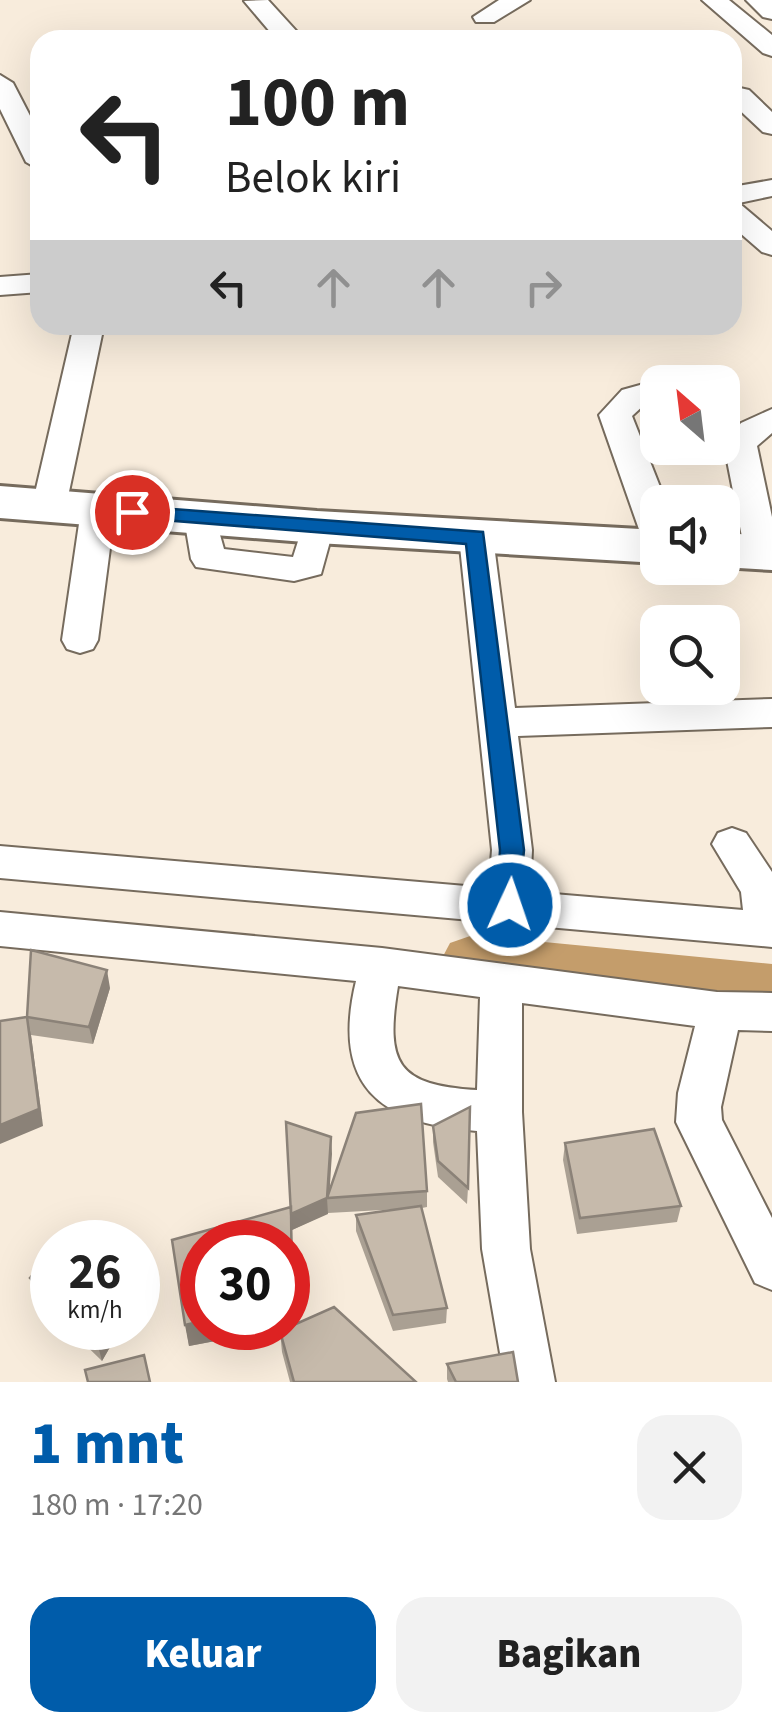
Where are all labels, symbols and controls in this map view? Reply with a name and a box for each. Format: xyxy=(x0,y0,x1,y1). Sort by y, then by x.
text: 100 m xyxy=(225,53,410,153)
icon: left xyxy=(60,70,190,200)
text: Belok kiri xyxy=(225,146,401,210)
icon: left xyxy=(201,260,256,315)
icon: ahead xyxy=(306,260,361,315)
icon: ahead xyxy=(411,260,466,315)
icon: right xyxy=(516,260,571,315)
north arrow xyxy=(640,365,740,465)
map controls xyxy=(640,365,740,705)
pin xyxy=(90,470,175,555)
icon: arrive xyxy=(105,485,160,540)
button: sound xyxy=(640,485,740,585)
button: search xyxy=(640,605,740,705)
position arrow xyxy=(458,853,562,957)
speed limit sign: 30 xyxy=(180,1220,310,1350)
text: 26 xyxy=(69,1237,121,1308)
text: km/h xyxy=(67,1292,123,1328)
text: 1 mnt xyxy=(30,1402,184,1487)
button: close xyxy=(637,1415,742,1520)
text: 180 m · 17:20 xyxy=(30,1482,203,1528)
button: Keluar xyxy=(30,1597,376,1712)
button: Bagikan xyxy=(396,1597,742,1712)

